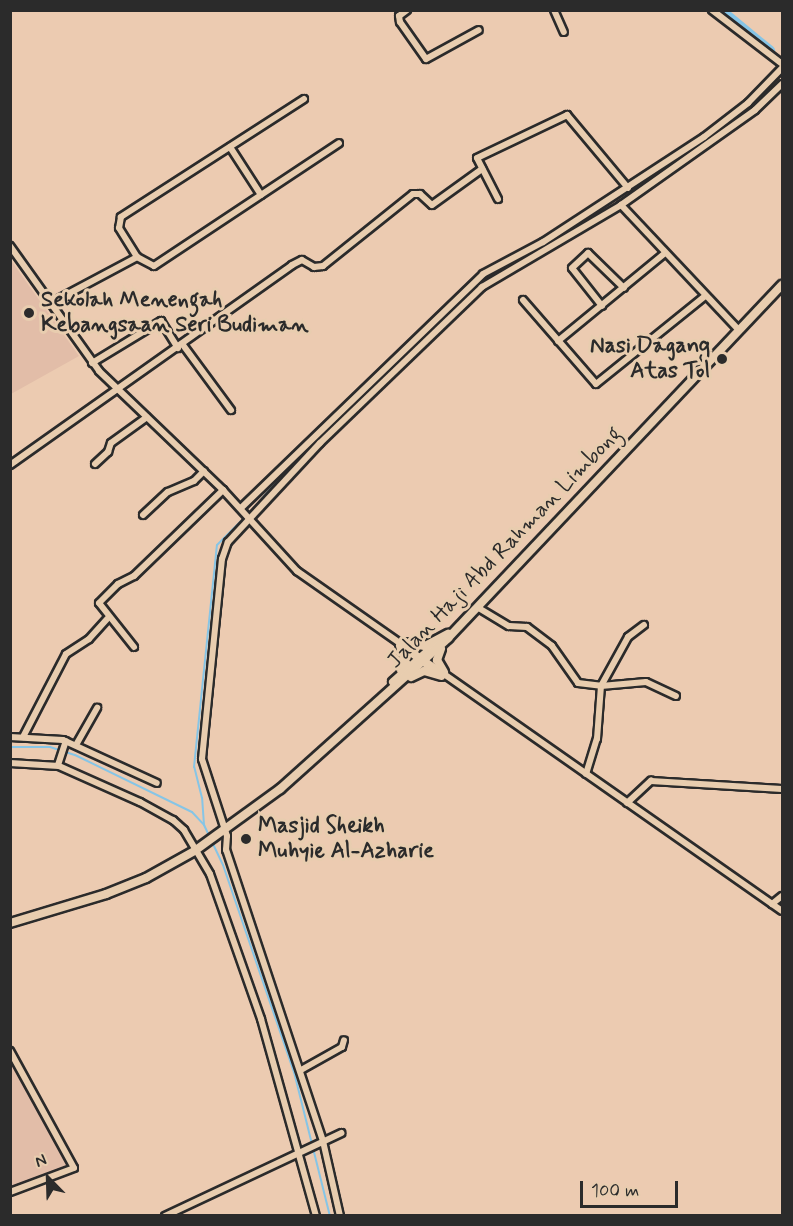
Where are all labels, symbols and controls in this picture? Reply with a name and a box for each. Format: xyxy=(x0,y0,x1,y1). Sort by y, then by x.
place label: Sekolah Menengah Kebangsaan Seri Budiman xyxy=(41,287,306,338)
marker: Sekolah Menengah Kebangsaan Seri Budiman xyxy=(22,306,36,320)
place label: Nasi Dagang Atas Tol xyxy=(589,333,710,384)
marker: Nasi Dagang Atas Tol xyxy=(715,352,729,366)
street label: Jalan Haji Abd Rahman Limbong xyxy=(384,424,626,672)
place label: Masjid Sheikh Muhyie Al-Azharie xyxy=(258,813,434,864)
marker: Masjid Sheikh Muhyie Al-Azharie xyxy=(239,832,253,846)
north arrow xyxy=(18,1148,78,1208)
text: N xyxy=(32,1149,50,1173)
scale bar xyxy=(583,1169,680,1207)
text: 100 m xyxy=(591,1179,639,1203)

